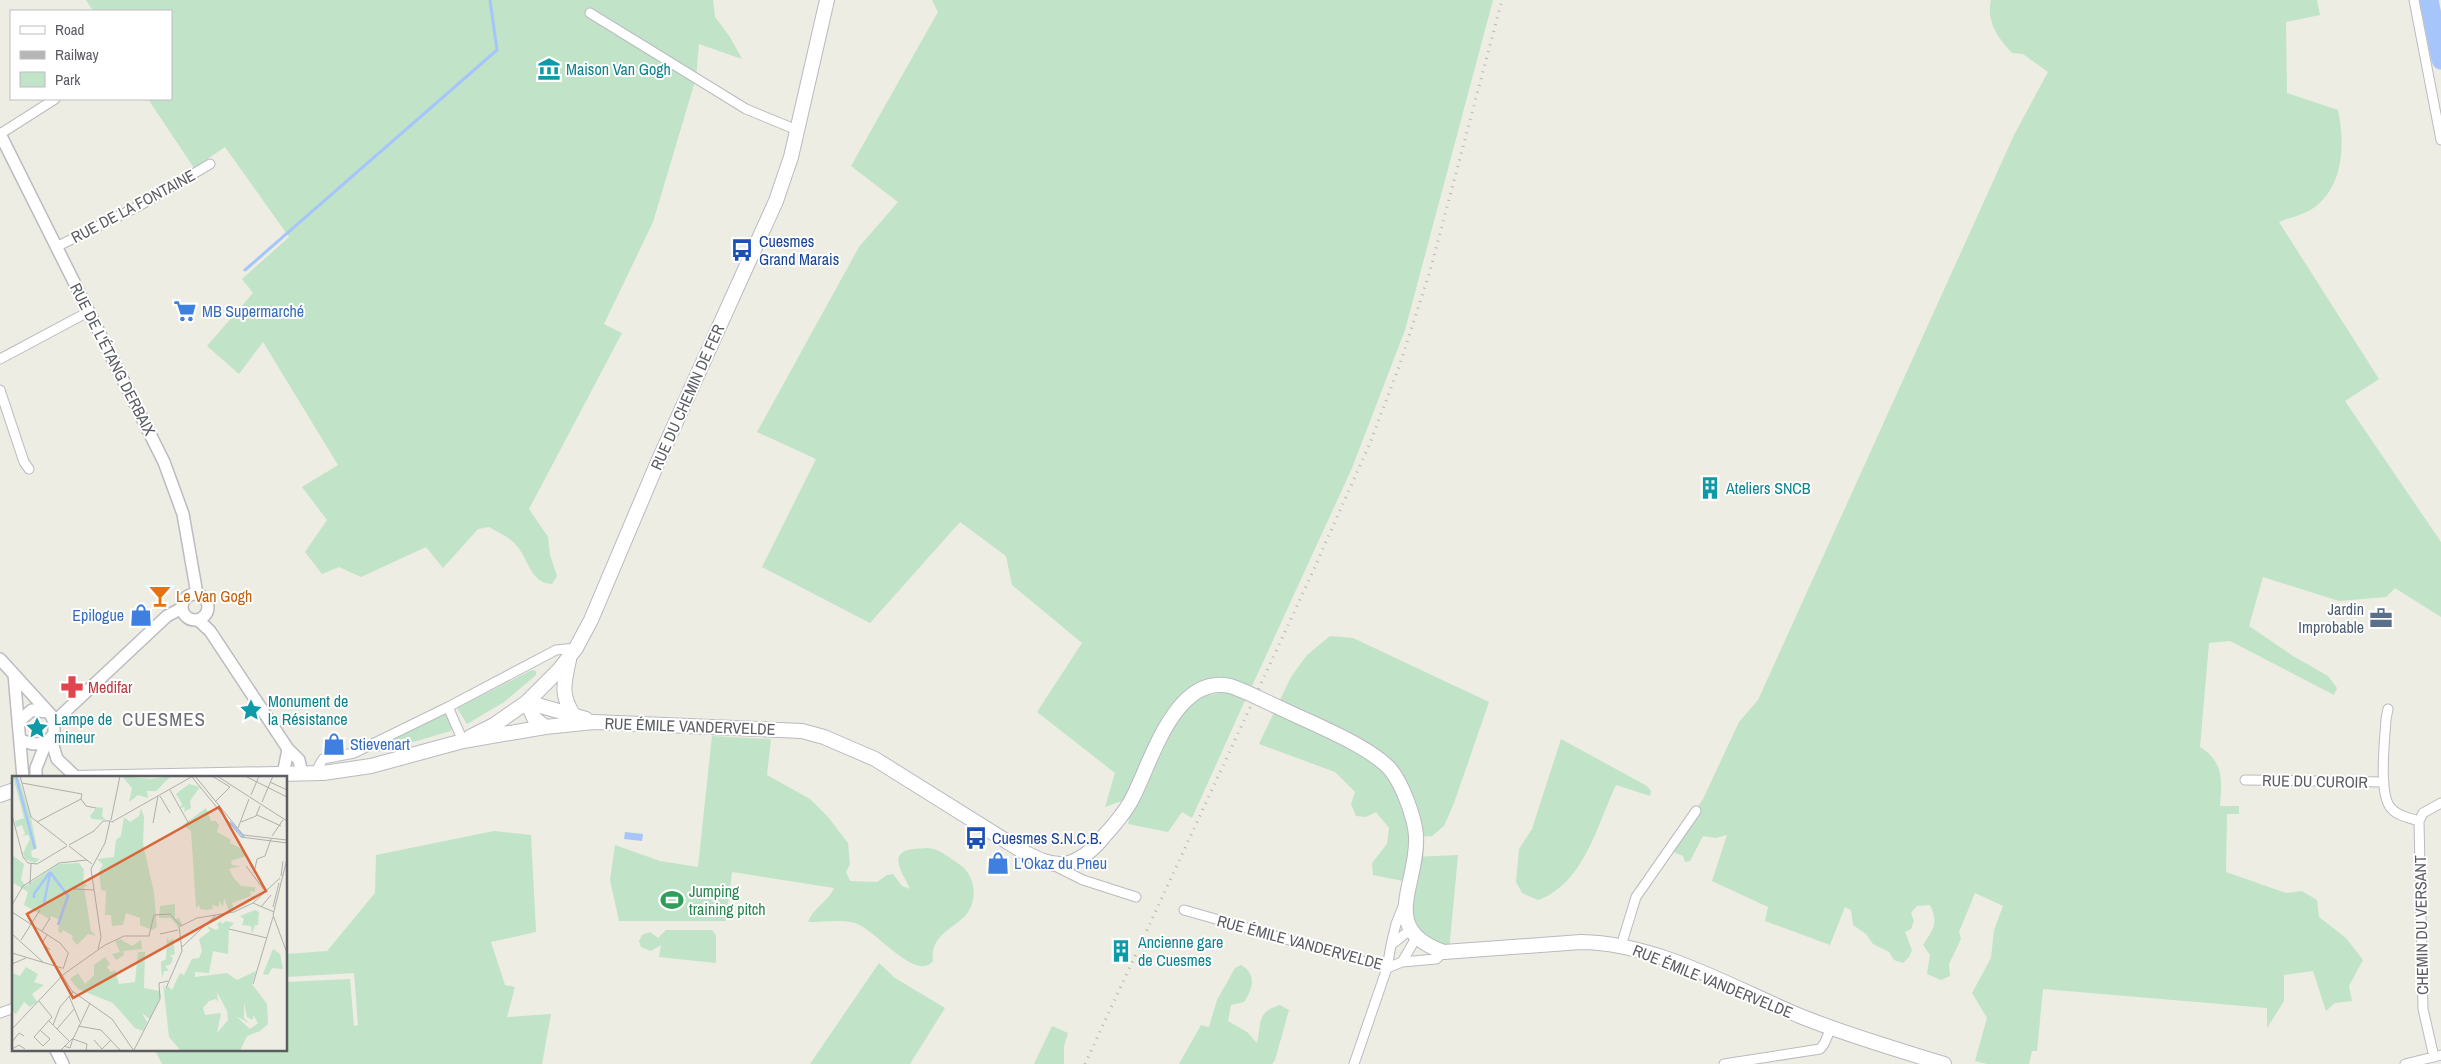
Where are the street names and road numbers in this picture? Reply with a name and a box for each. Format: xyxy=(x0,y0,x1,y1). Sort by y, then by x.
street label: RUE DE LA FONTAINE xyxy=(67,164,199,248)
street label: RUE DE L'ÉTANG DERBAIX xyxy=(65,279,161,439)
street label: RUE DU CHEMIN DE FER xyxy=(645,320,729,473)
street label: RUE ÉMILE VANDERVELDE xyxy=(604,712,776,740)
street label: RUE DU CUROIR xyxy=(2262,769,2369,793)
street label: CHEMIN DU VERSANT xyxy=(2409,855,2433,995)
street label: RUE ÉMILE VANDERVELDE xyxy=(1215,909,1385,975)
street label: RUE ÉMILE VANDERVELDE xyxy=(1630,939,1796,1023)

